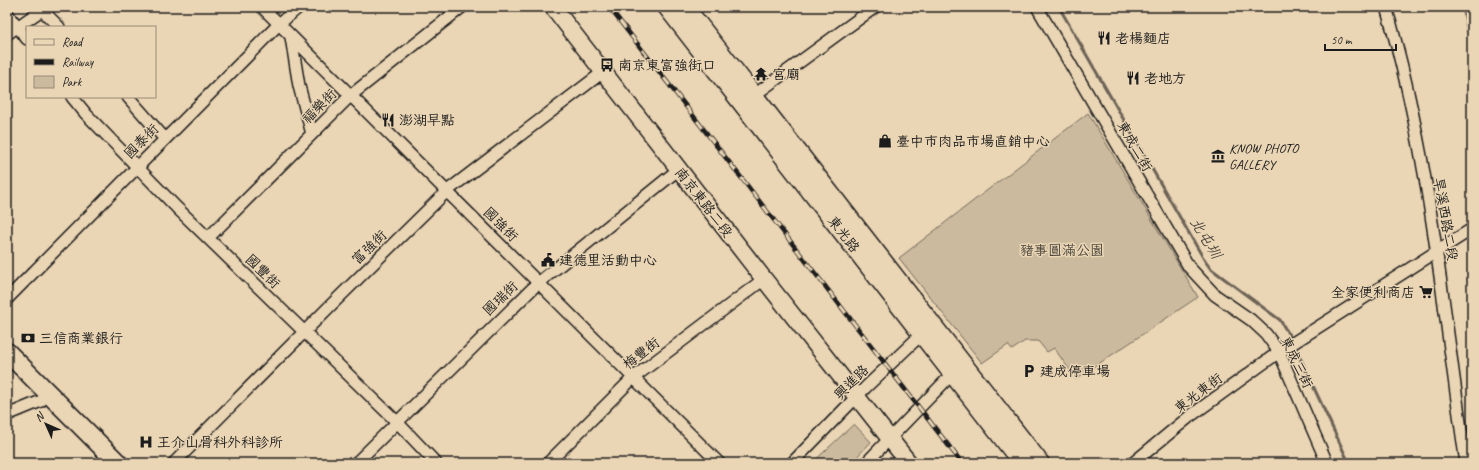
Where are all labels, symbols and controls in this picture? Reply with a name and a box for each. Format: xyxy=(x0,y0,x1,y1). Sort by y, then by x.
legend xyxy=(26,26,156,98)
scale bar xyxy=(1325,26,1396,52)
restaurant icon: 老楊麵店 xyxy=(1096,30,1112,46)
place label: 老楊麵店 xyxy=(1115,30,1171,47)
text: 50 m xyxy=(1331,32,1353,48)
text: Road xyxy=(62,34,84,50)
text: Railway xyxy=(62,54,94,70)
bus stop icon: 南京東富強街口 xyxy=(599,57,615,73)
place label: 南京東富強街口 xyxy=(618,57,716,74)
temple icon: 宮廟 xyxy=(753,66,769,82)
place label: 宮廟 xyxy=(772,66,800,83)
restaurant icon: 老地方 xyxy=(1125,70,1141,86)
place label: 老地方 xyxy=(1144,70,1186,87)
text: Park xyxy=(62,74,83,90)
street label: 福樂街 xyxy=(298,85,340,127)
restaurant icon: 澎湖早點 xyxy=(380,112,396,128)
place label: 澎湖早點 xyxy=(399,112,455,129)
street label: 東成二街 xyxy=(1113,118,1156,175)
street label: 國泰街 xyxy=(120,120,162,162)
shop icon: 臺中市肉品市場直銷中心 xyxy=(877,133,893,149)
place label: 臺中市肉品市場直銷中心 xyxy=(896,133,1050,150)
place label: KNOW PHOTO GALLERY xyxy=(1229,140,1300,173)
museum icon: KNOW PHOTO GALLERY xyxy=(1210,148,1226,164)
street label: 南京東路二段 xyxy=(671,164,736,241)
street label: 旱溪西路二段 xyxy=(1430,176,1461,262)
street label: 國強街 xyxy=(480,203,522,245)
street label: 東光路 xyxy=(824,213,863,256)
water label: 北屯圳 xyxy=(1186,214,1227,264)
street label: 富強街 xyxy=(348,227,390,268)
park label: 豬事圓滿公園 xyxy=(1020,242,1104,259)
street label: 國豐街 xyxy=(242,251,284,292)
public building icon: 建德里活動中心 xyxy=(540,252,556,268)
place label: 建德里活動中心 xyxy=(559,252,657,269)
street label: 國瑞街 xyxy=(479,278,521,319)
place label: 全家便利商店 xyxy=(1331,284,1415,301)
supermarket icon: 全家便利商店 xyxy=(1418,284,1434,300)
bank icon: 三信商業銀行 xyxy=(20,330,36,346)
place label: 三信商業銀行 xyxy=(39,330,123,347)
street label: 東成三街 xyxy=(1277,333,1316,391)
street label: 梅豐街 xyxy=(620,334,663,373)
street label: 興進路 xyxy=(830,361,872,403)
parking icon: 建成停車場 xyxy=(1021,363,1037,379)
place label: 建成停車場 xyxy=(1040,363,1110,380)
street label: 東光東街 xyxy=(1171,370,1226,417)
north arrow xyxy=(26,404,66,444)
text: N xyxy=(32,408,48,424)
hospital icon: 王介山骨科外科診所 xyxy=(138,434,154,450)
place label: 王介山骨科外科診所 xyxy=(157,434,283,451)

